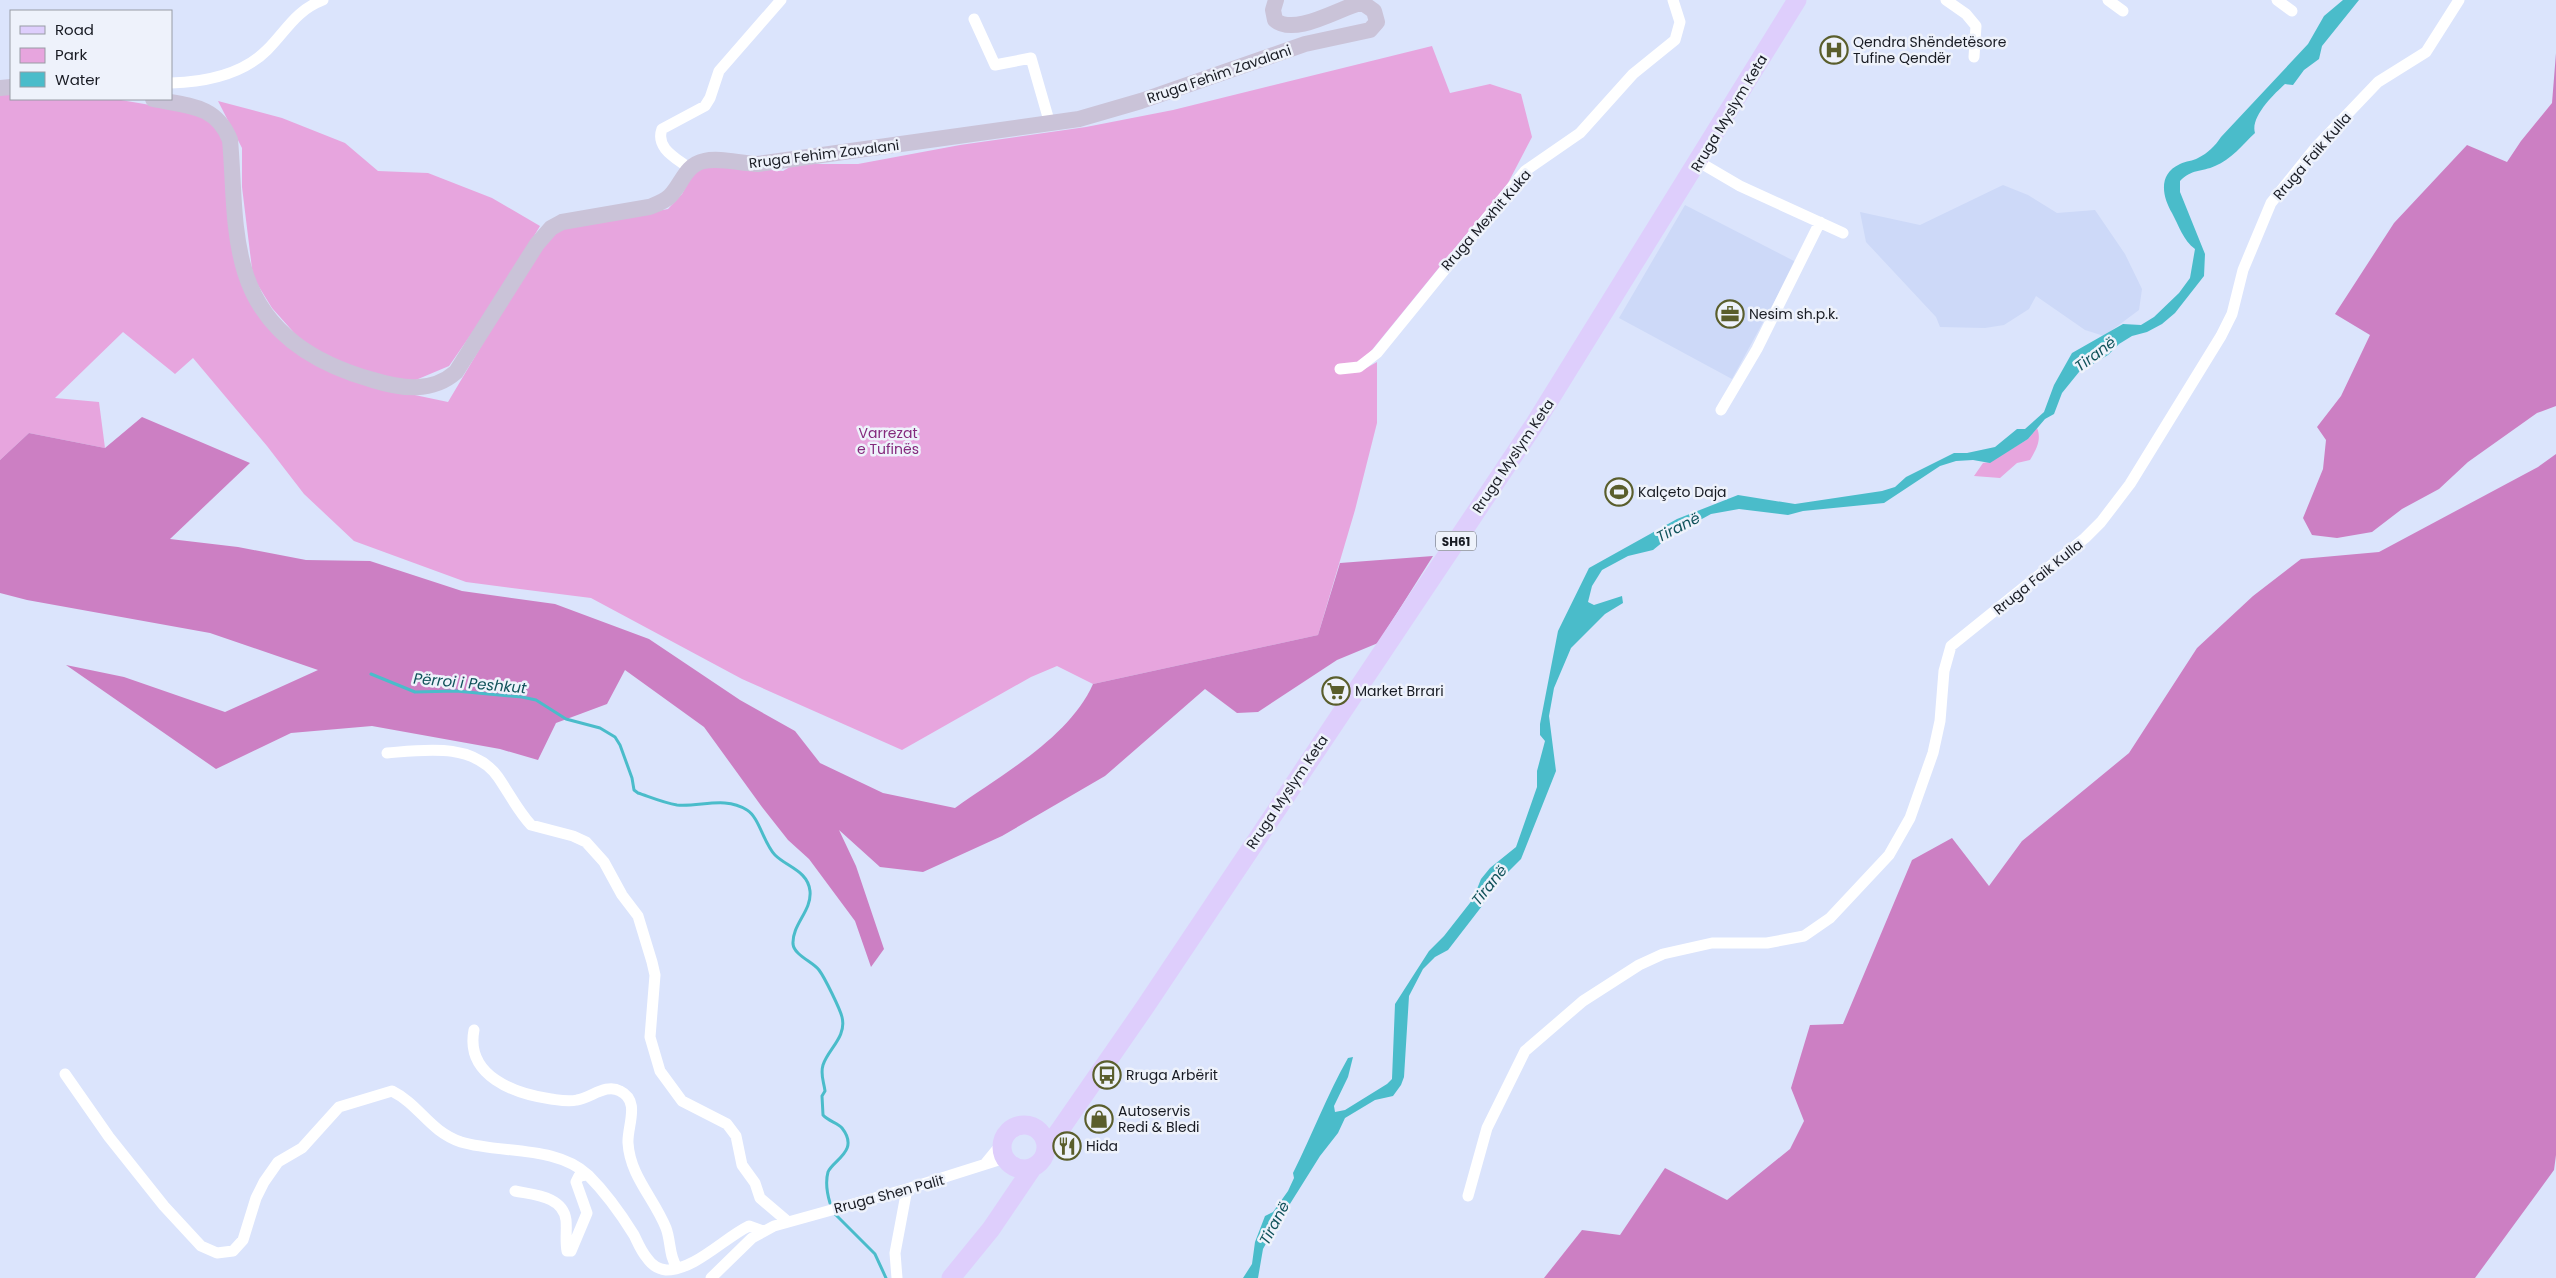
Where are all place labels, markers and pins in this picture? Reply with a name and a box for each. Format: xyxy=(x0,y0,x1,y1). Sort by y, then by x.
place label: Qendra Shëndetësore Tufine Qendër xyxy=(1853,32,2007,68)
hospital icon: Qendra Shëndetësore Tufine Qendër xyxy=(1819,35,1849,65)
office icon: Nesim sh.p.k. xyxy=(1715,299,1745,329)
place label: Nesim sh.p.k. xyxy=(1749,304,1838,324)
sports icon: Kalçeto Daja xyxy=(1604,477,1634,507)
place label: Kalçeto Daja xyxy=(1638,482,1727,502)
supermarket icon: Market Brrari xyxy=(1321,676,1351,706)
place label: Market Brrari xyxy=(1355,681,1444,701)
bus stop icon: Rruga Arbërit xyxy=(1092,1060,1122,1090)
place label: Rruga Arbërit xyxy=(1126,1065,1218,1085)
place label: Autoservis Redi & Bledi xyxy=(1118,1101,1200,1137)
shop icon: Autoservis Redi & Bledi xyxy=(1084,1104,1114,1134)
restaurant icon: Hida xyxy=(1052,1131,1082,1161)
place label: Hida xyxy=(1086,1136,1118,1156)

